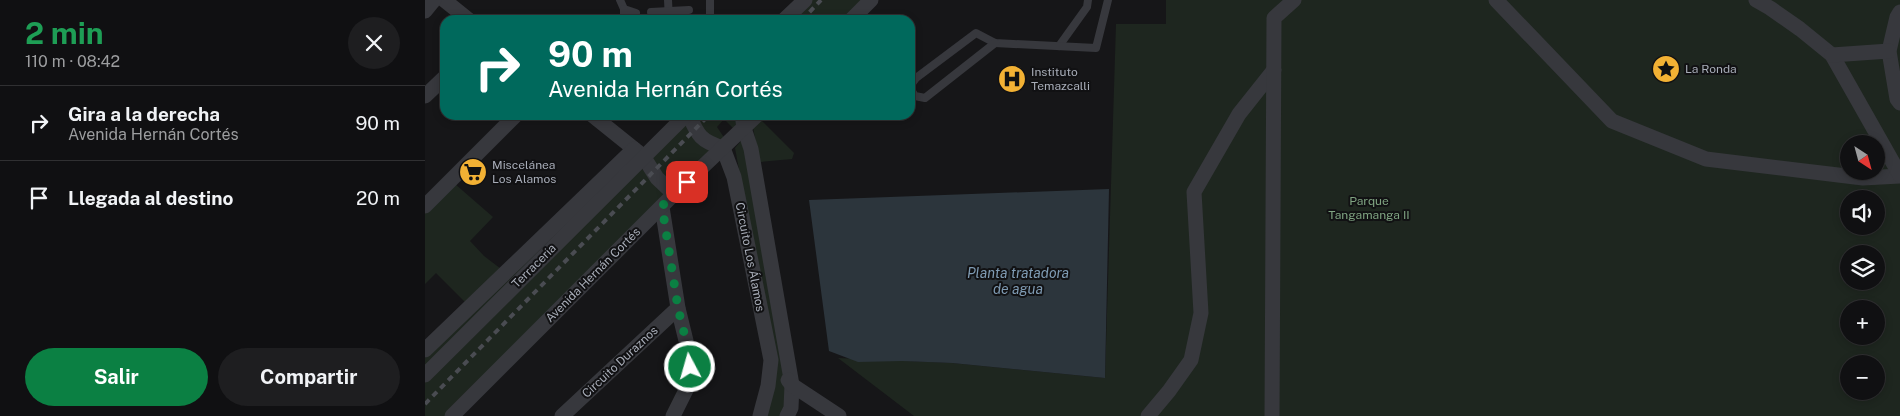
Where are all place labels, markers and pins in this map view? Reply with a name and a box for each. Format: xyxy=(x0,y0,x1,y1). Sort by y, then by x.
place icon: La Ronda xyxy=(1651,54,1681,84)
place label: La Ronda xyxy=(1685,62,1737,76)
hospital icon: Instituto Temazcalli xyxy=(997,64,1027,94)
place label: Instituto Temazcalli xyxy=(1031,65,1090,93)
supermarket icon: Miscelánea Los Alamos xyxy=(458,157,488,187)
place label: Miscelánea Los Alamos xyxy=(492,158,556,186)
pin xyxy=(666,161,708,203)

